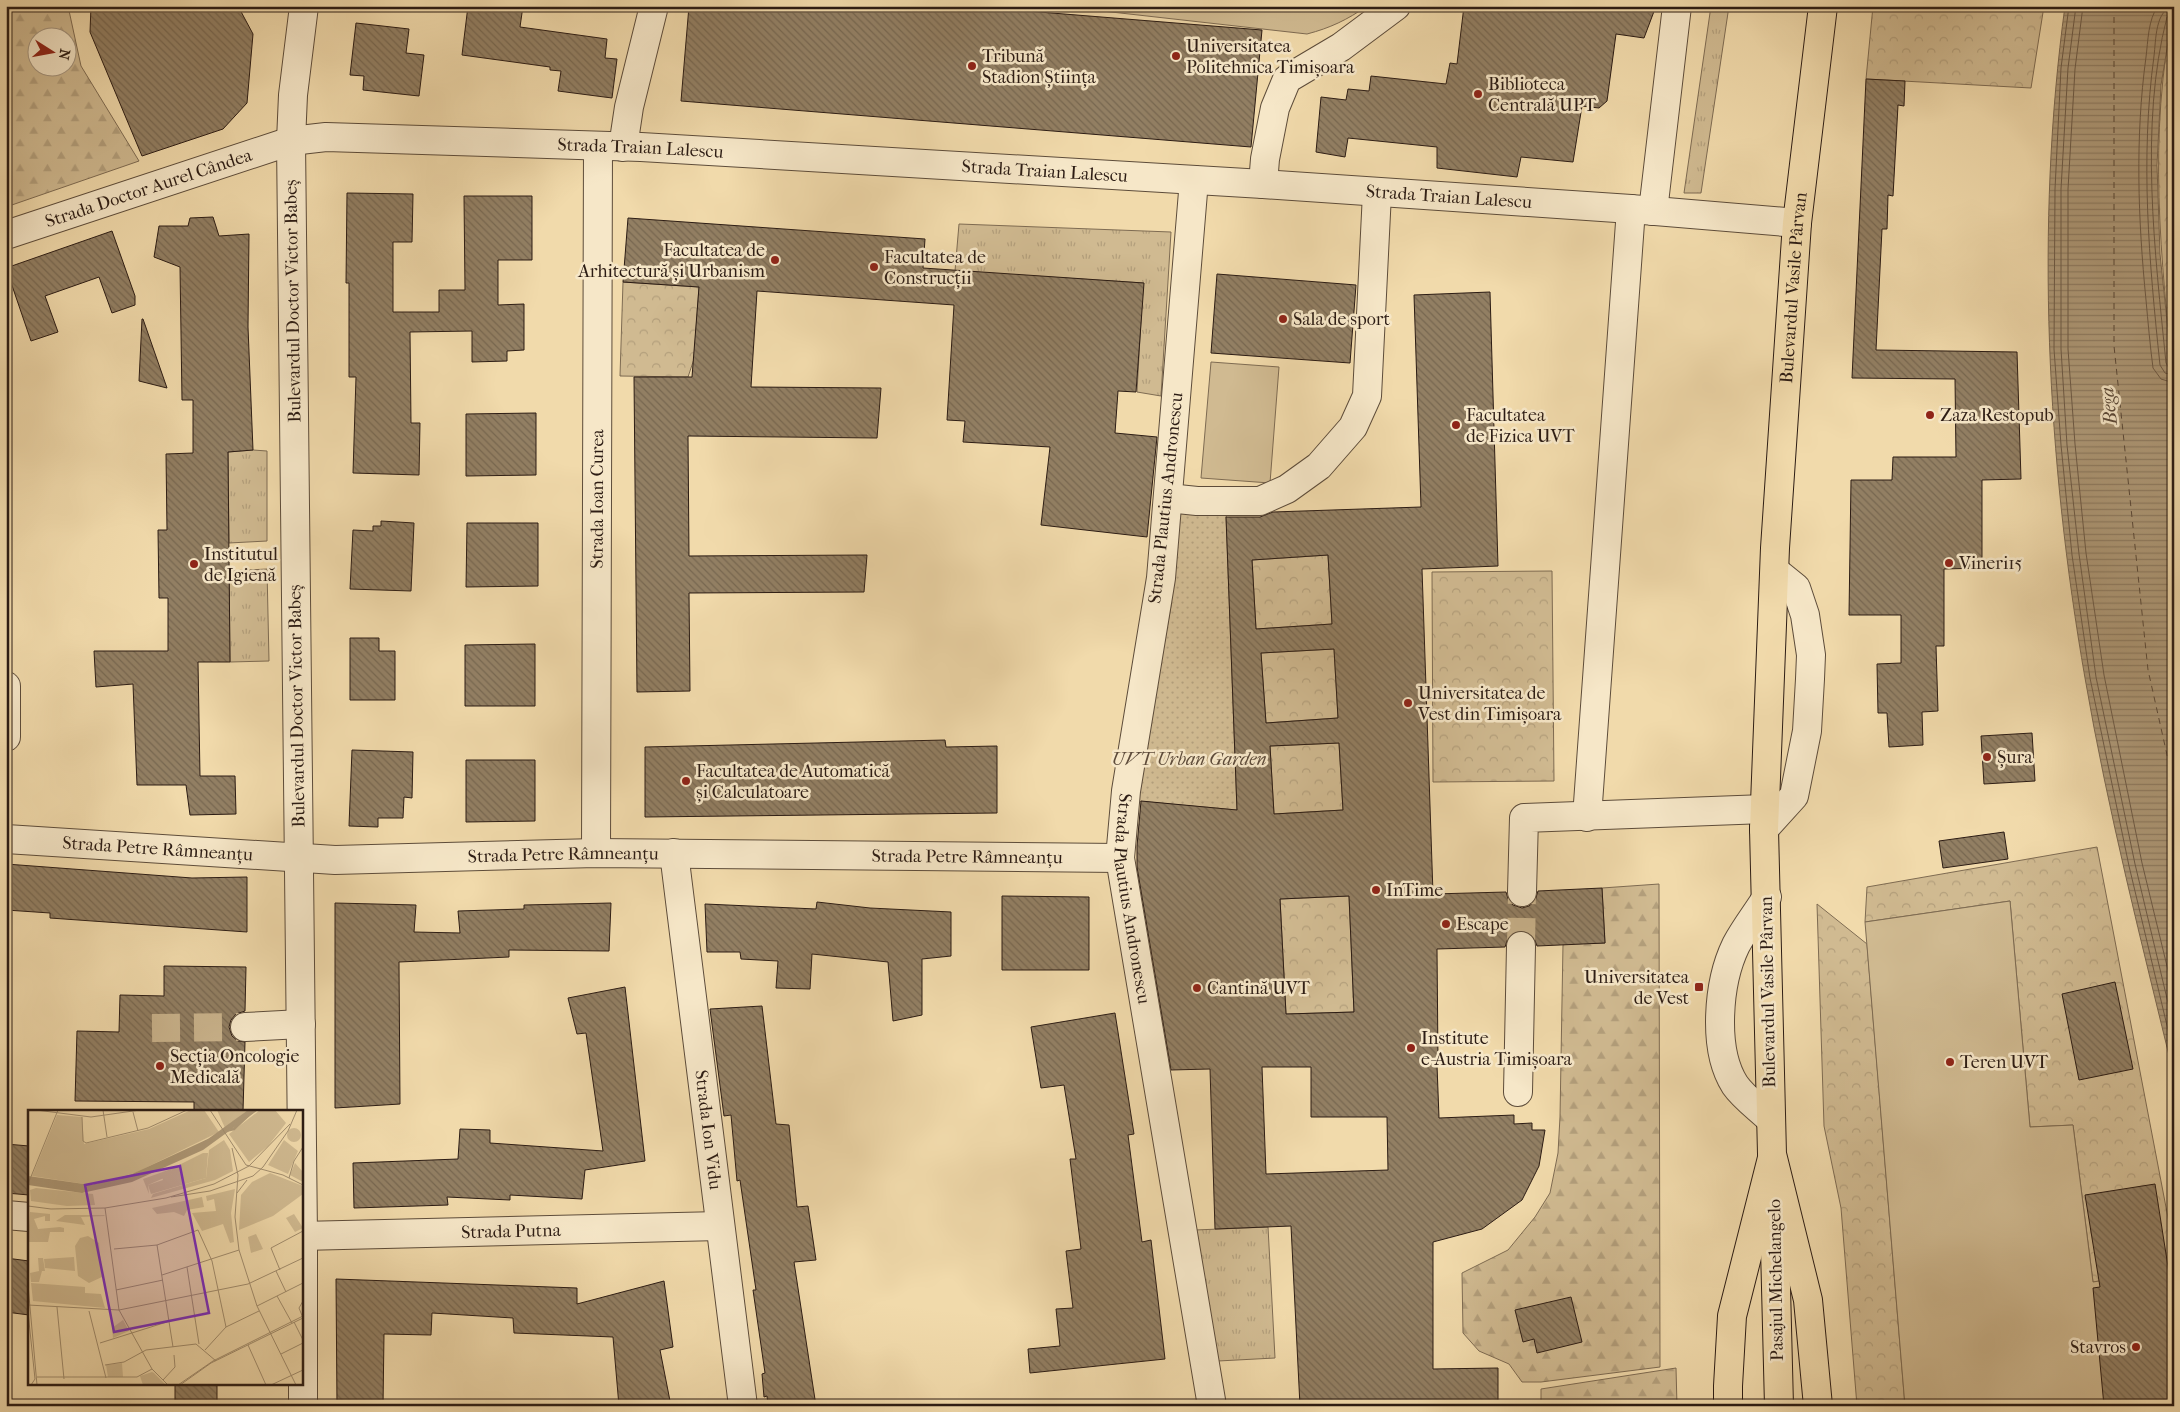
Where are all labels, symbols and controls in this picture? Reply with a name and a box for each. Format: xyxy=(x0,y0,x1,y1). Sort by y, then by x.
north arrow xyxy=(28,28,78,78)
place label: Universitatea Politehnica Timișoara xyxy=(1186,36,1355,78)
place label: Tribună Stadion Știința xyxy=(982,46,1097,88)
text: N xyxy=(55,48,74,62)
marker: Universitatea Politehnica Timișoara xyxy=(1170,50,1182,62)
marker: Tribună Stadion Știința xyxy=(966,60,978,72)
place label: Biblioteca Centrală UPT xyxy=(1488,74,1597,116)
marker: Biblioteca Centrală UPT xyxy=(1472,88,1484,100)
street label: Strada Traian Lalescu xyxy=(557,134,724,162)
street label: Strada Doctor Aurel Cândea xyxy=(42,144,255,232)
street label: Strada Traian Lalescu xyxy=(961,156,1128,186)
street label: Bulevardul Doctor Victor Babeș xyxy=(280,179,306,423)
street label: Strada Traian Lalescu xyxy=(1365,181,1533,213)
street label: Bulevardul Vasile Pârvan xyxy=(1776,190,1811,384)
place label: Facultatea de Arhitectură și Urbanism xyxy=(577,240,765,282)
place label: Facultatea de Construcții xyxy=(884,247,986,289)
marker: Facultatea de Arhitectură și Urbanism xyxy=(769,254,781,266)
marker: Facultatea de Construcții xyxy=(868,261,880,273)
place label: Sala de sport xyxy=(1293,309,1391,330)
marker: Sala de sport xyxy=(1277,313,1289,325)
water label: Bega xyxy=(2096,386,2122,427)
street label: Strada Plautius Andronescu xyxy=(1144,391,1188,605)
place label: Facultatea de Fizica UVT xyxy=(1466,405,1575,447)
place label: Zaza Restopub xyxy=(1940,405,2054,426)
marker: Zaza Restopub xyxy=(1924,409,1936,421)
marker: Facultatea de Fizica UVT xyxy=(1450,419,1462,431)
street label: Strada Ioan Curea xyxy=(586,429,608,569)
place label: Institutul de Igienă xyxy=(204,544,278,586)
place label: Vineri15 xyxy=(1958,553,2023,574)
marker: Vineri15 xyxy=(1943,557,1955,569)
marker: Institutul de Igienă xyxy=(188,558,200,570)
street label: Bulevardul Doctor Victor Babeș xyxy=(284,584,310,828)
place label: Universitatea de Vest din Timișoara xyxy=(1417,683,1562,725)
marker: Universitatea de Vest din Timișoara xyxy=(1402,697,1414,709)
place label: Șura xyxy=(1997,747,2033,768)
park label: UVT Urban Garden xyxy=(1111,749,1267,770)
marker: Șura xyxy=(1981,751,1993,763)
place label: Facultatea de Automatică și Calculatoare xyxy=(696,761,891,803)
marker: Facultatea de Automatică și Calculatoare xyxy=(680,775,692,787)
street label: Strada Plautius Andronescu xyxy=(1109,792,1155,1006)
street label: Strada Petre Râmneanțu xyxy=(62,832,254,865)
street label: Strada Petre Râmneanțu xyxy=(467,842,659,867)
street label: Strada Petre Râmneanțu xyxy=(872,845,1063,868)
place label: InTime xyxy=(1386,880,1443,901)
marker: InTime xyxy=(1370,884,1382,896)
street label: Bulevardul Vasile Pârvan xyxy=(1756,895,1780,1088)
place label: Escape xyxy=(1456,914,1509,935)
marker: Escape xyxy=(1440,918,1452,930)
place label: Universitatea de Vest xyxy=(1584,967,1690,1009)
place label: Cantină UVT xyxy=(1207,978,1311,999)
marker: Universitatea de Vest xyxy=(1693,981,1705,993)
marker: Cantină UVT xyxy=(1191,982,1203,994)
place label: Institute e-Austria Timișoara xyxy=(1421,1028,1573,1070)
marker: Institute e-Austria Timișoara xyxy=(1405,1042,1417,1054)
place label: Secția Oncologie Medicală xyxy=(170,1046,299,1088)
place label: Teren UVT xyxy=(1960,1052,2049,1073)
marker: Teren UVT xyxy=(1944,1056,1956,1068)
marker: Secția Oncologie Medicală xyxy=(154,1060,166,1072)
street label: Strada Ion Vidu xyxy=(691,1069,726,1191)
inset map xyxy=(28,1110,302,1384)
street label: Pasajul Michelangelo xyxy=(1764,1199,1788,1361)
street label: Strada Putna xyxy=(461,1219,562,1243)
place label: Stavros xyxy=(2070,1337,2126,1358)
marker: Stavros xyxy=(2130,1341,2142,1353)

